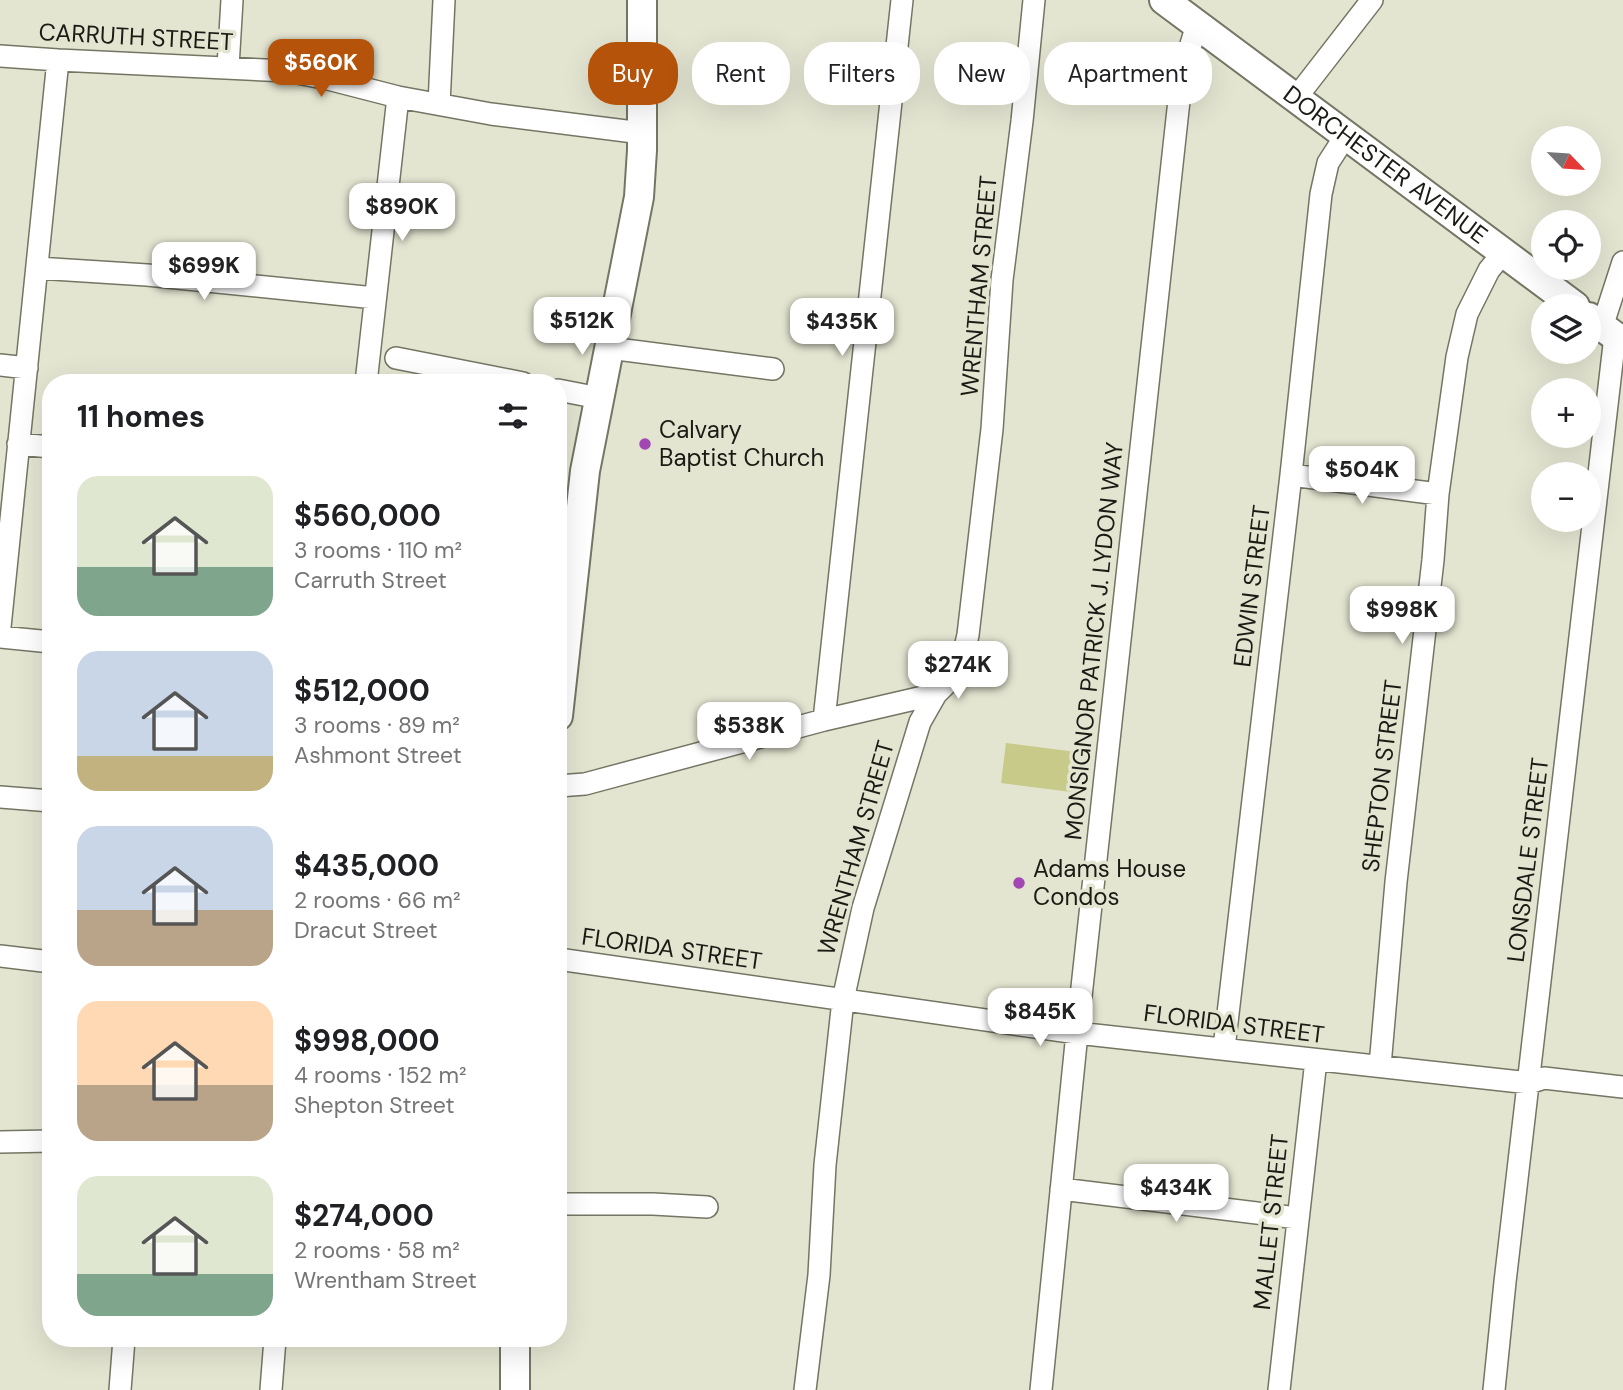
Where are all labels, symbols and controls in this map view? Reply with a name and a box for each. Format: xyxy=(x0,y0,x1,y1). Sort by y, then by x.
street label: CARRUTH STREET xyxy=(38,16,234,57)
pin: $560K xyxy=(272,40,370,99)
chip: Buy xyxy=(588,42,678,105)
chip: Rent xyxy=(692,42,790,105)
chip: Filters xyxy=(804,42,920,105)
chip: New xyxy=(934,42,1030,105)
chip: Apartment xyxy=(1044,42,1212,105)
text: $560K xyxy=(284,47,358,77)
street label: DORCHESTER AVENUE xyxy=(1277,78,1494,251)
north arrow xyxy=(1531,126,1601,196)
map controls xyxy=(1531,126,1601,532)
street label: WRENTHAM STREET xyxy=(953,174,1004,398)
pin: $890K xyxy=(353,184,451,243)
text: $890K xyxy=(365,191,439,221)
button: locate xyxy=(1531,210,1601,280)
pin: $699K xyxy=(155,243,253,302)
text: $699K xyxy=(168,250,240,280)
button: layers xyxy=(1531,294,1601,364)
pin: $512K xyxy=(533,298,631,357)
pin: $435K xyxy=(793,298,891,358)
text: $512K xyxy=(550,305,614,335)
text: $435K xyxy=(806,306,878,336)
button: + xyxy=(1531,378,1601,448)
text: 11 homes xyxy=(77,397,205,436)
icon: filters xyxy=(494,397,532,435)
place label: Calvary Baptist Church xyxy=(659,414,824,473)
marker: Calvary Baptist Church xyxy=(637,436,653,452)
street label: MONSIGNOR PATRICK J. LYDON WAY xyxy=(1057,440,1130,842)
pin: $504K xyxy=(1313,447,1411,506)
text: $504K xyxy=(1325,454,1399,484)
button: − xyxy=(1531,462,1601,532)
text: $560,000 xyxy=(294,496,441,535)
street label: EDWIN STREET xyxy=(1226,503,1277,669)
icon: home xyxy=(133,504,217,588)
text: 3 rooms · 110 m² xyxy=(294,535,462,565)
text: Carruth Street xyxy=(294,565,447,595)
pin: $998K xyxy=(1353,586,1451,646)
text: $998K xyxy=(1366,594,1438,624)
pin: $274K xyxy=(909,642,1007,701)
text: $274K xyxy=(924,649,992,679)
text: $512,000 xyxy=(294,671,430,710)
street label: SHEPTON STREET xyxy=(1354,678,1409,874)
icon: home xyxy=(133,679,217,763)
pin: $538K xyxy=(700,702,798,762)
text: 3 rooms · 89 m² xyxy=(294,710,460,740)
text: $538K xyxy=(713,710,785,740)
street label: WRENTHAM STREET xyxy=(810,737,901,959)
text: Ashmont Street xyxy=(294,740,462,770)
street label: LONSDALE STREET xyxy=(1500,756,1555,964)
text: $435,000 xyxy=(294,846,439,885)
place label: Adams House Condos xyxy=(1033,853,1186,912)
icon: home xyxy=(133,854,217,938)
marker: Adams House Condos xyxy=(1011,875,1027,891)
text: 2 rooms · 66 m² xyxy=(294,885,461,915)
text: Dracut Street xyxy=(294,915,438,945)
street label: FLORIDA STREET xyxy=(580,921,764,977)
pin: $845K xyxy=(991,988,1089,1048)
text: $845K xyxy=(1004,996,1076,1026)
street label: FLORIDA STREET xyxy=(1142,997,1326,1050)
text: $998,000 xyxy=(294,1021,440,1060)
icon: home xyxy=(133,1029,217,1113)
text: 4 rooms · 152 m² xyxy=(294,1060,467,1090)
text: Shepton Street xyxy=(294,1090,454,1120)
street label: MALLET STREET xyxy=(1246,1132,1295,1311)
pin: $434K xyxy=(1127,1164,1225,1224)
text: $434K xyxy=(1140,1172,1212,1202)
text: $274,000 xyxy=(294,1196,434,1235)
icon: home xyxy=(133,1204,217,1288)
text: 2 rooms · 58 m² xyxy=(294,1235,460,1265)
text: Wrentham Street xyxy=(294,1265,477,1295)

